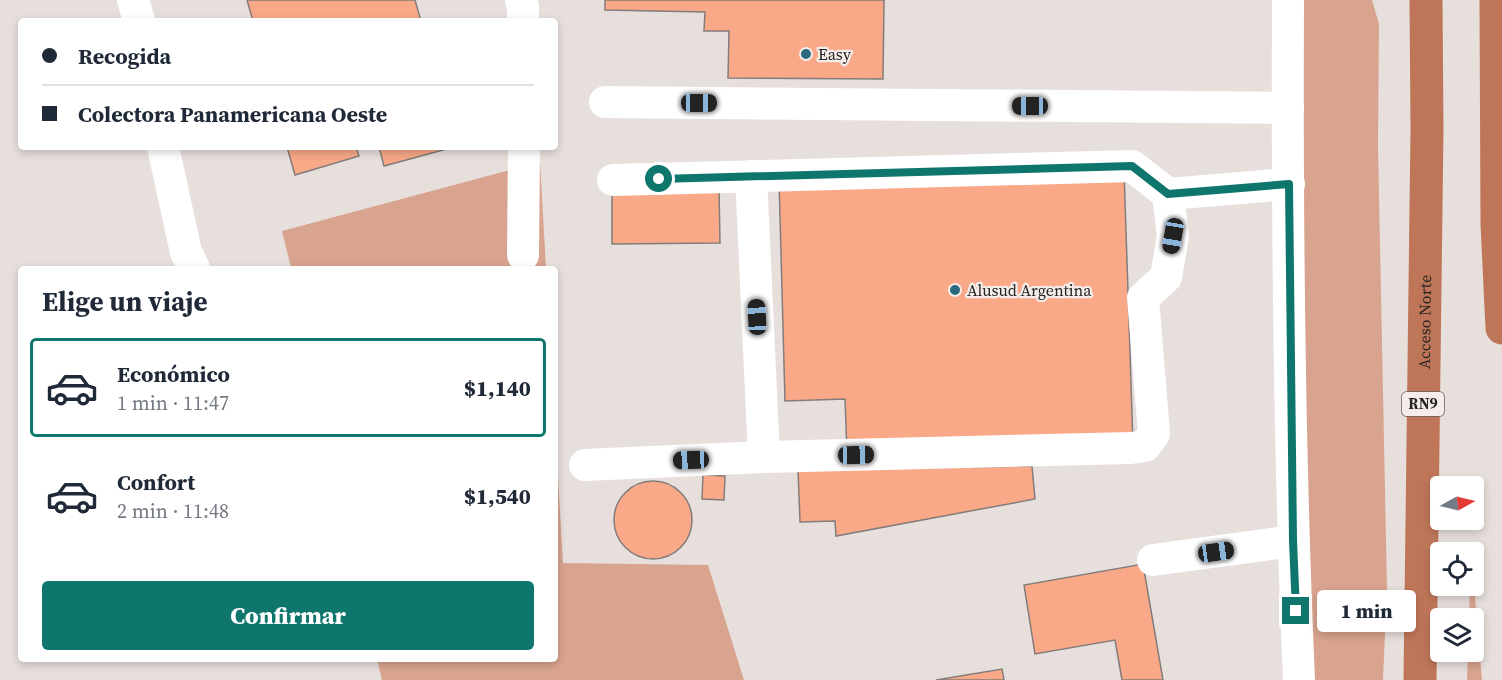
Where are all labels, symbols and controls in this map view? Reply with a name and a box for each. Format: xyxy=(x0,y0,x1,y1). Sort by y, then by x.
text: Recogida xyxy=(78,41,171,71)
place label: Easy xyxy=(818,43,852,65)
marker: Easy xyxy=(799,47,813,61)
car xyxy=(681,94,717,112)
car xyxy=(1012,97,1048,115)
text: Colectora Panamericana Oeste xyxy=(78,99,387,129)
route start xyxy=(645,165,672,192)
car xyxy=(1161,217,1185,255)
street label: Acceso Norte xyxy=(1413,275,1436,369)
place label: Alusud Argentina xyxy=(967,279,1092,301)
text: Elige un viaje xyxy=(42,283,208,320)
marker: Alusud Argentina xyxy=(948,283,962,297)
car xyxy=(747,299,767,335)
text: Económico xyxy=(117,359,230,389)
icon: car xyxy=(45,361,99,415)
text: $1,140 xyxy=(464,373,531,403)
text: 1 min · 11:47 xyxy=(117,389,229,417)
road number: RN9 xyxy=(1402,392,1444,416)
car xyxy=(838,446,874,464)
car xyxy=(673,450,709,470)
text: Confort xyxy=(117,467,195,497)
icon: car xyxy=(45,469,99,523)
north arrow xyxy=(1430,476,1484,530)
map controls xyxy=(1430,476,1484,662)
text: $1,540 xyxy=(464,481,531,511)
text: 2 min · 11:48 xyxy=(117,497,229,525)
car xyxy=(1197,541,1235,563)
button: locate xyxy=(1430,542,1484,596)
button: Confirmar xyxy=(42,581,534,650)
callout: 1 min xyxy=(1317,590,1416,632)
route end xyxy=(1282,597,1309,624)
text: 1 min xyxy=(1340,597,1393,625)
button: layers xyxy=(1430,608,1484,662)

